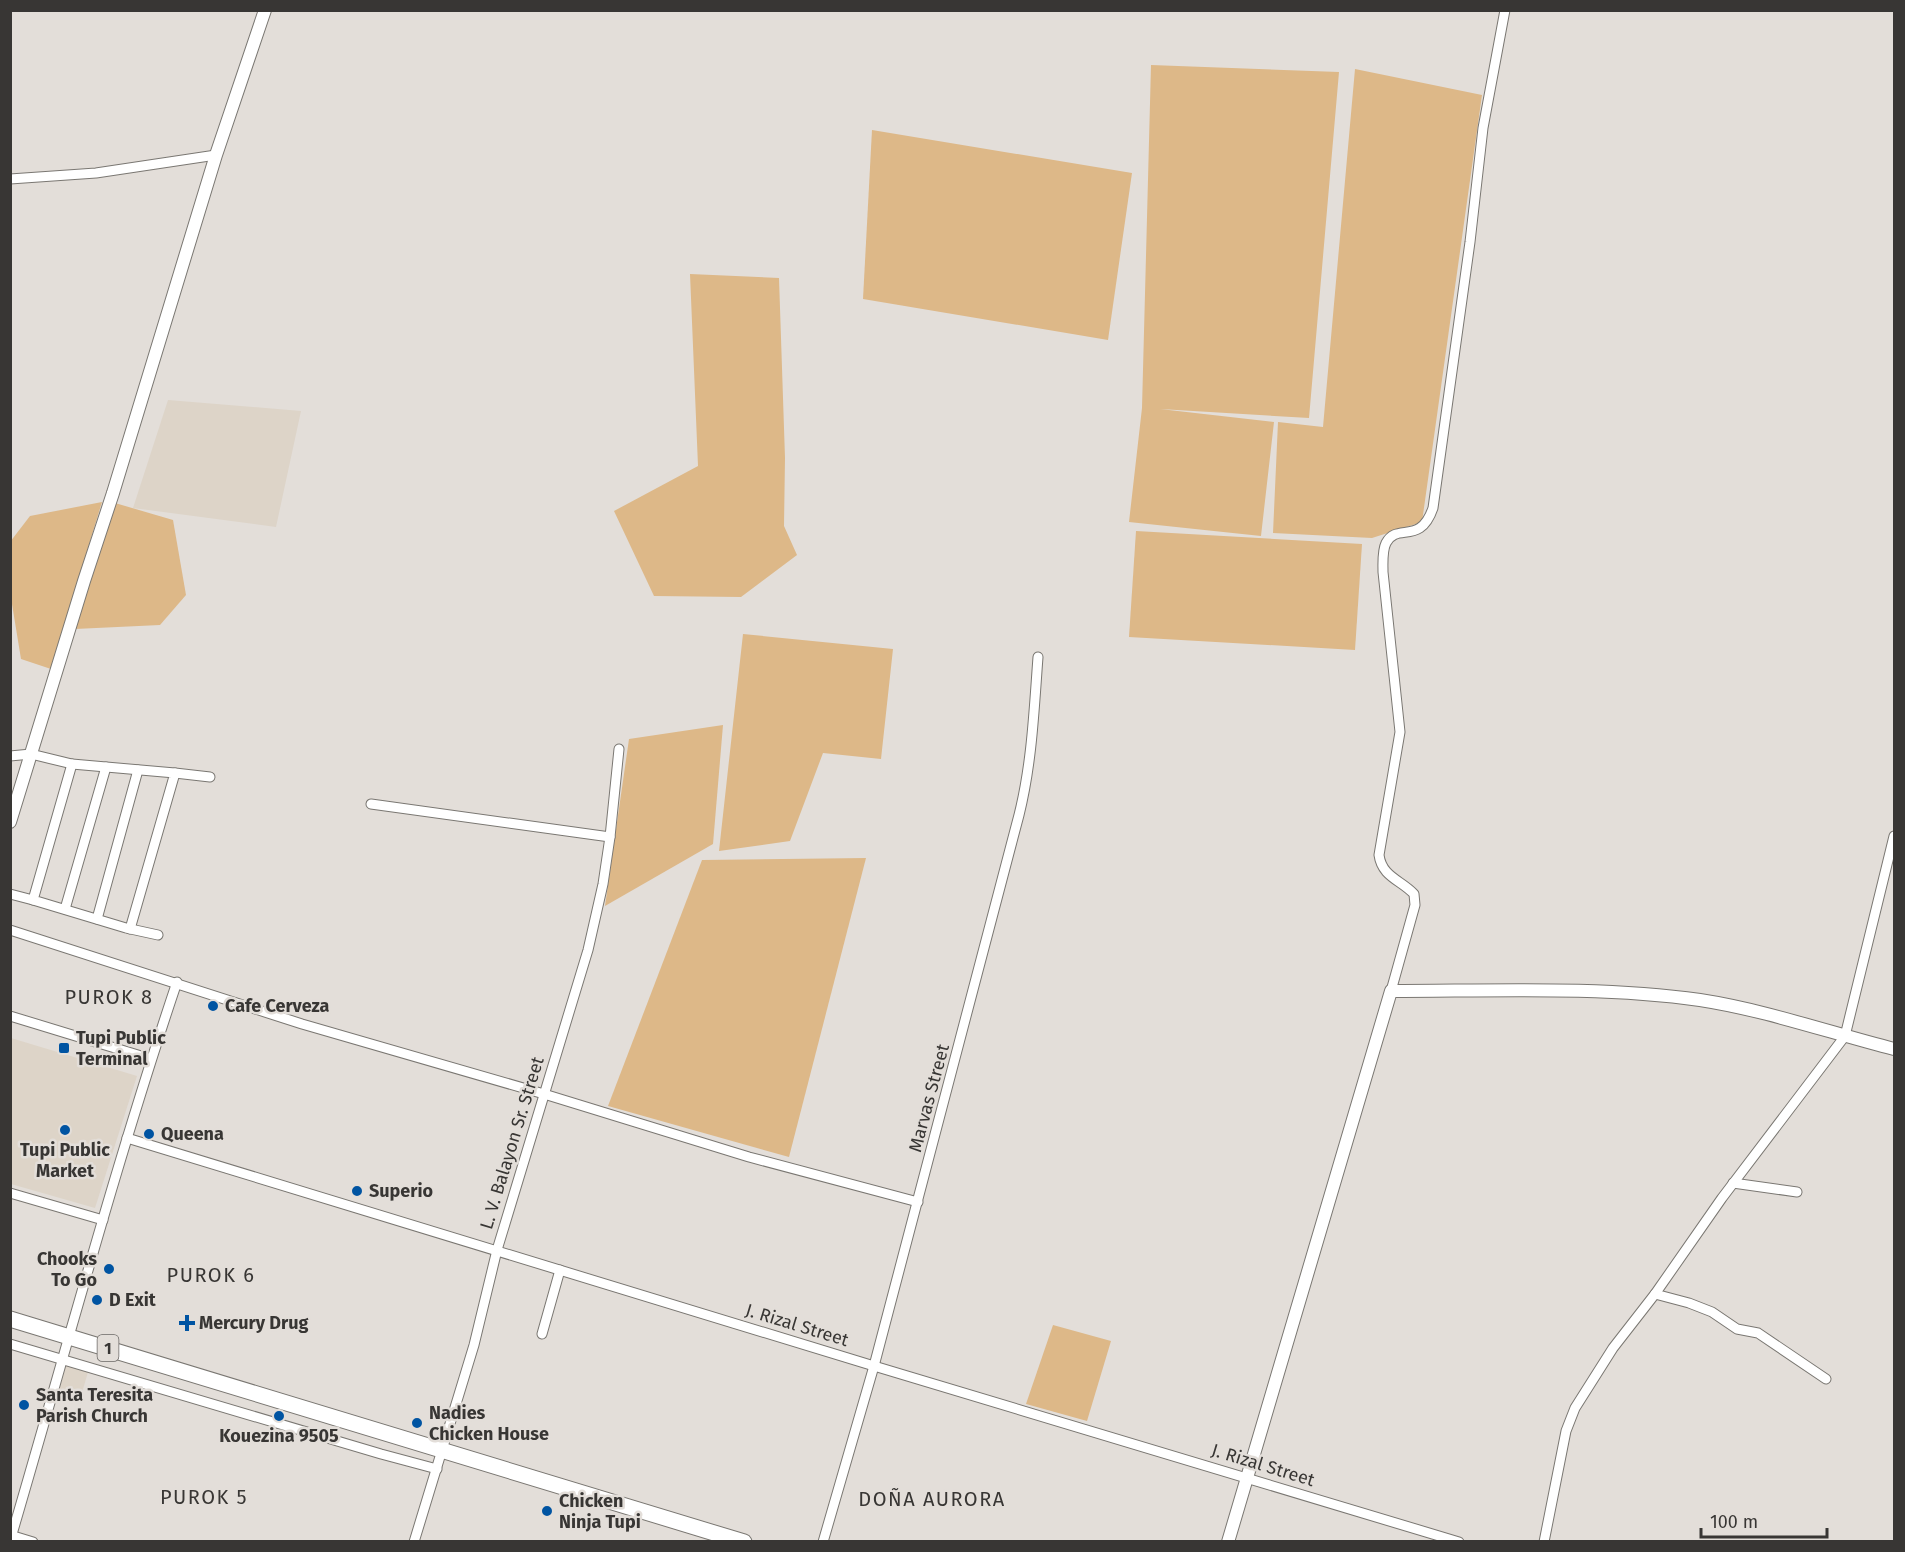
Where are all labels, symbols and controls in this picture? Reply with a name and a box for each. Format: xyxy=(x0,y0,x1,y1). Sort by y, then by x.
district label: PUROK 8 xyxy=(64,985,154,1009)
place label: Cafe Cerveza xyxy=(225,995,329,1017)
marker: Cafe Cerveza xyxy=(206,999,220,1013)
place label: Tupi Public Terminal xyxy=(76,1027,166,1070)
marker: Tupi Public Terminal xyxy=(57,1041,71,1055)
street label: Marvas Street xyxy=(904,1041,954,1154)
street label: L. V. Balayon Sr. Street xyxy=(475,1054,549,1232)
marker: Tupi Public Market xyxy=(58,1123,72,1137)
place label: Queena xyxy=(161,1123,224,1145)
marker: Queena xyxy=(142,1127,156,1141)
place label: Tupi Public Market xyxy=(20,1139,110,1182)
place label: Superio xyxy=(369,1180,433,1202)
marker: Superio xyxy=(350,1184,364,1198)
place label: Chooks To Go xyxy=(37,1248,97,1291)
marker: Chooks To Go xyxy=(102,1262,116,1276)
district label: PUROK 6 xyxy=(167,1263,255,1287)
place label: D Exit xyxy=(109,1289,157,1311)
marker: D Exit xyxy=(90,1293,104,1307)
street label: J. Rizal Street xyxy=(743,1299,852,1351)
place label: Mercury Drug xyxy=(199,1312,309,1334)
marker: Mercury Drug xyxy=(180,1316,194,1330)
road number: 1 xyxy=(98,1335,118,1361)
place label: Santa Teresita Parish Church xyxy=(36,1384,153,1427)
marker: Santa Teresita Parish Church xyxy=(17,1398,31,1412)
place label: Nadies Chicken House xyxy=(429,1402,549,1445)
marker: Kouezina 9505 xyxy=(272,1409,286,1423)
marker: Nadies Chicken House xyxy=(410,1416,424,1430)
place label: Kouezina 9505 xyxy=(219,1425,339,1447)
street label: J. Rizal Street xyxy=(1209,1439,1318,1491)
district label: PUROK 5 xyxy=(160,1485,248,1509)
district label: DOÑA AURORA xyxy=(858,1487,1006,1511)
place label: Chicken Ninja Tupi xyxy=(559,1490,641,1533)
scale bar xyxy=(1701,1501,1827,1539)
marker: Chicken Ninja Tupi xyxy=(540,1504,554,1518)
text: 100 m xyxy=(1710,1511,1758,1533)

